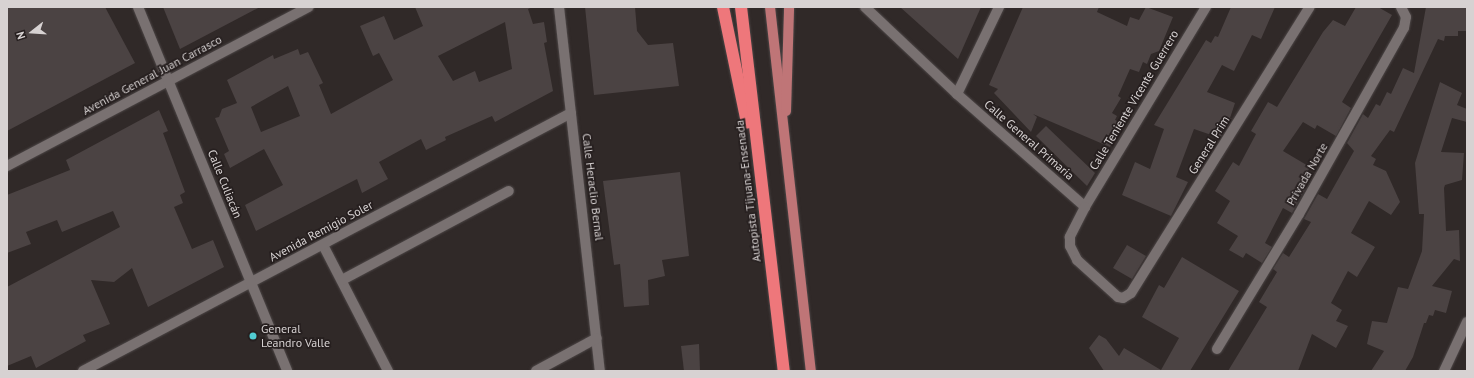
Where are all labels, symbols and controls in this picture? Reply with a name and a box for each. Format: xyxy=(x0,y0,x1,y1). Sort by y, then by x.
north arrow xyxy=(12,12,52,52)
street label: Calle Teniente Vicente Guerrero xyxy=(1086,27,1182,173)
text: N xyxy=(13,30,28,41)
street label: Avenida General Juan Carrasco xyxy=(80,32,224,118)
street label: Calle General Primaria xyxy=(981,97,1077,183)
street label: General Prim xyxy=(1185,113,1233,177)
street label: Autopista Tijuana-Ensenada xyxy=(732,119,764,263)
street label: Calle Heraclio Bernal xyxy=(579,132,607,242)
street label: Privada Norte xyxy=(1283,140,1331,208)
street label: Calle Culiacán xyxy=(205,148,245,220)
street label: Avenida Remigio Soler xyxy=(267,198,375,264)
place label: General Leandro Valle xyxy=(261,322,331,350)
marker: General Leandro Valle xyxy=(248,331,258,341)

